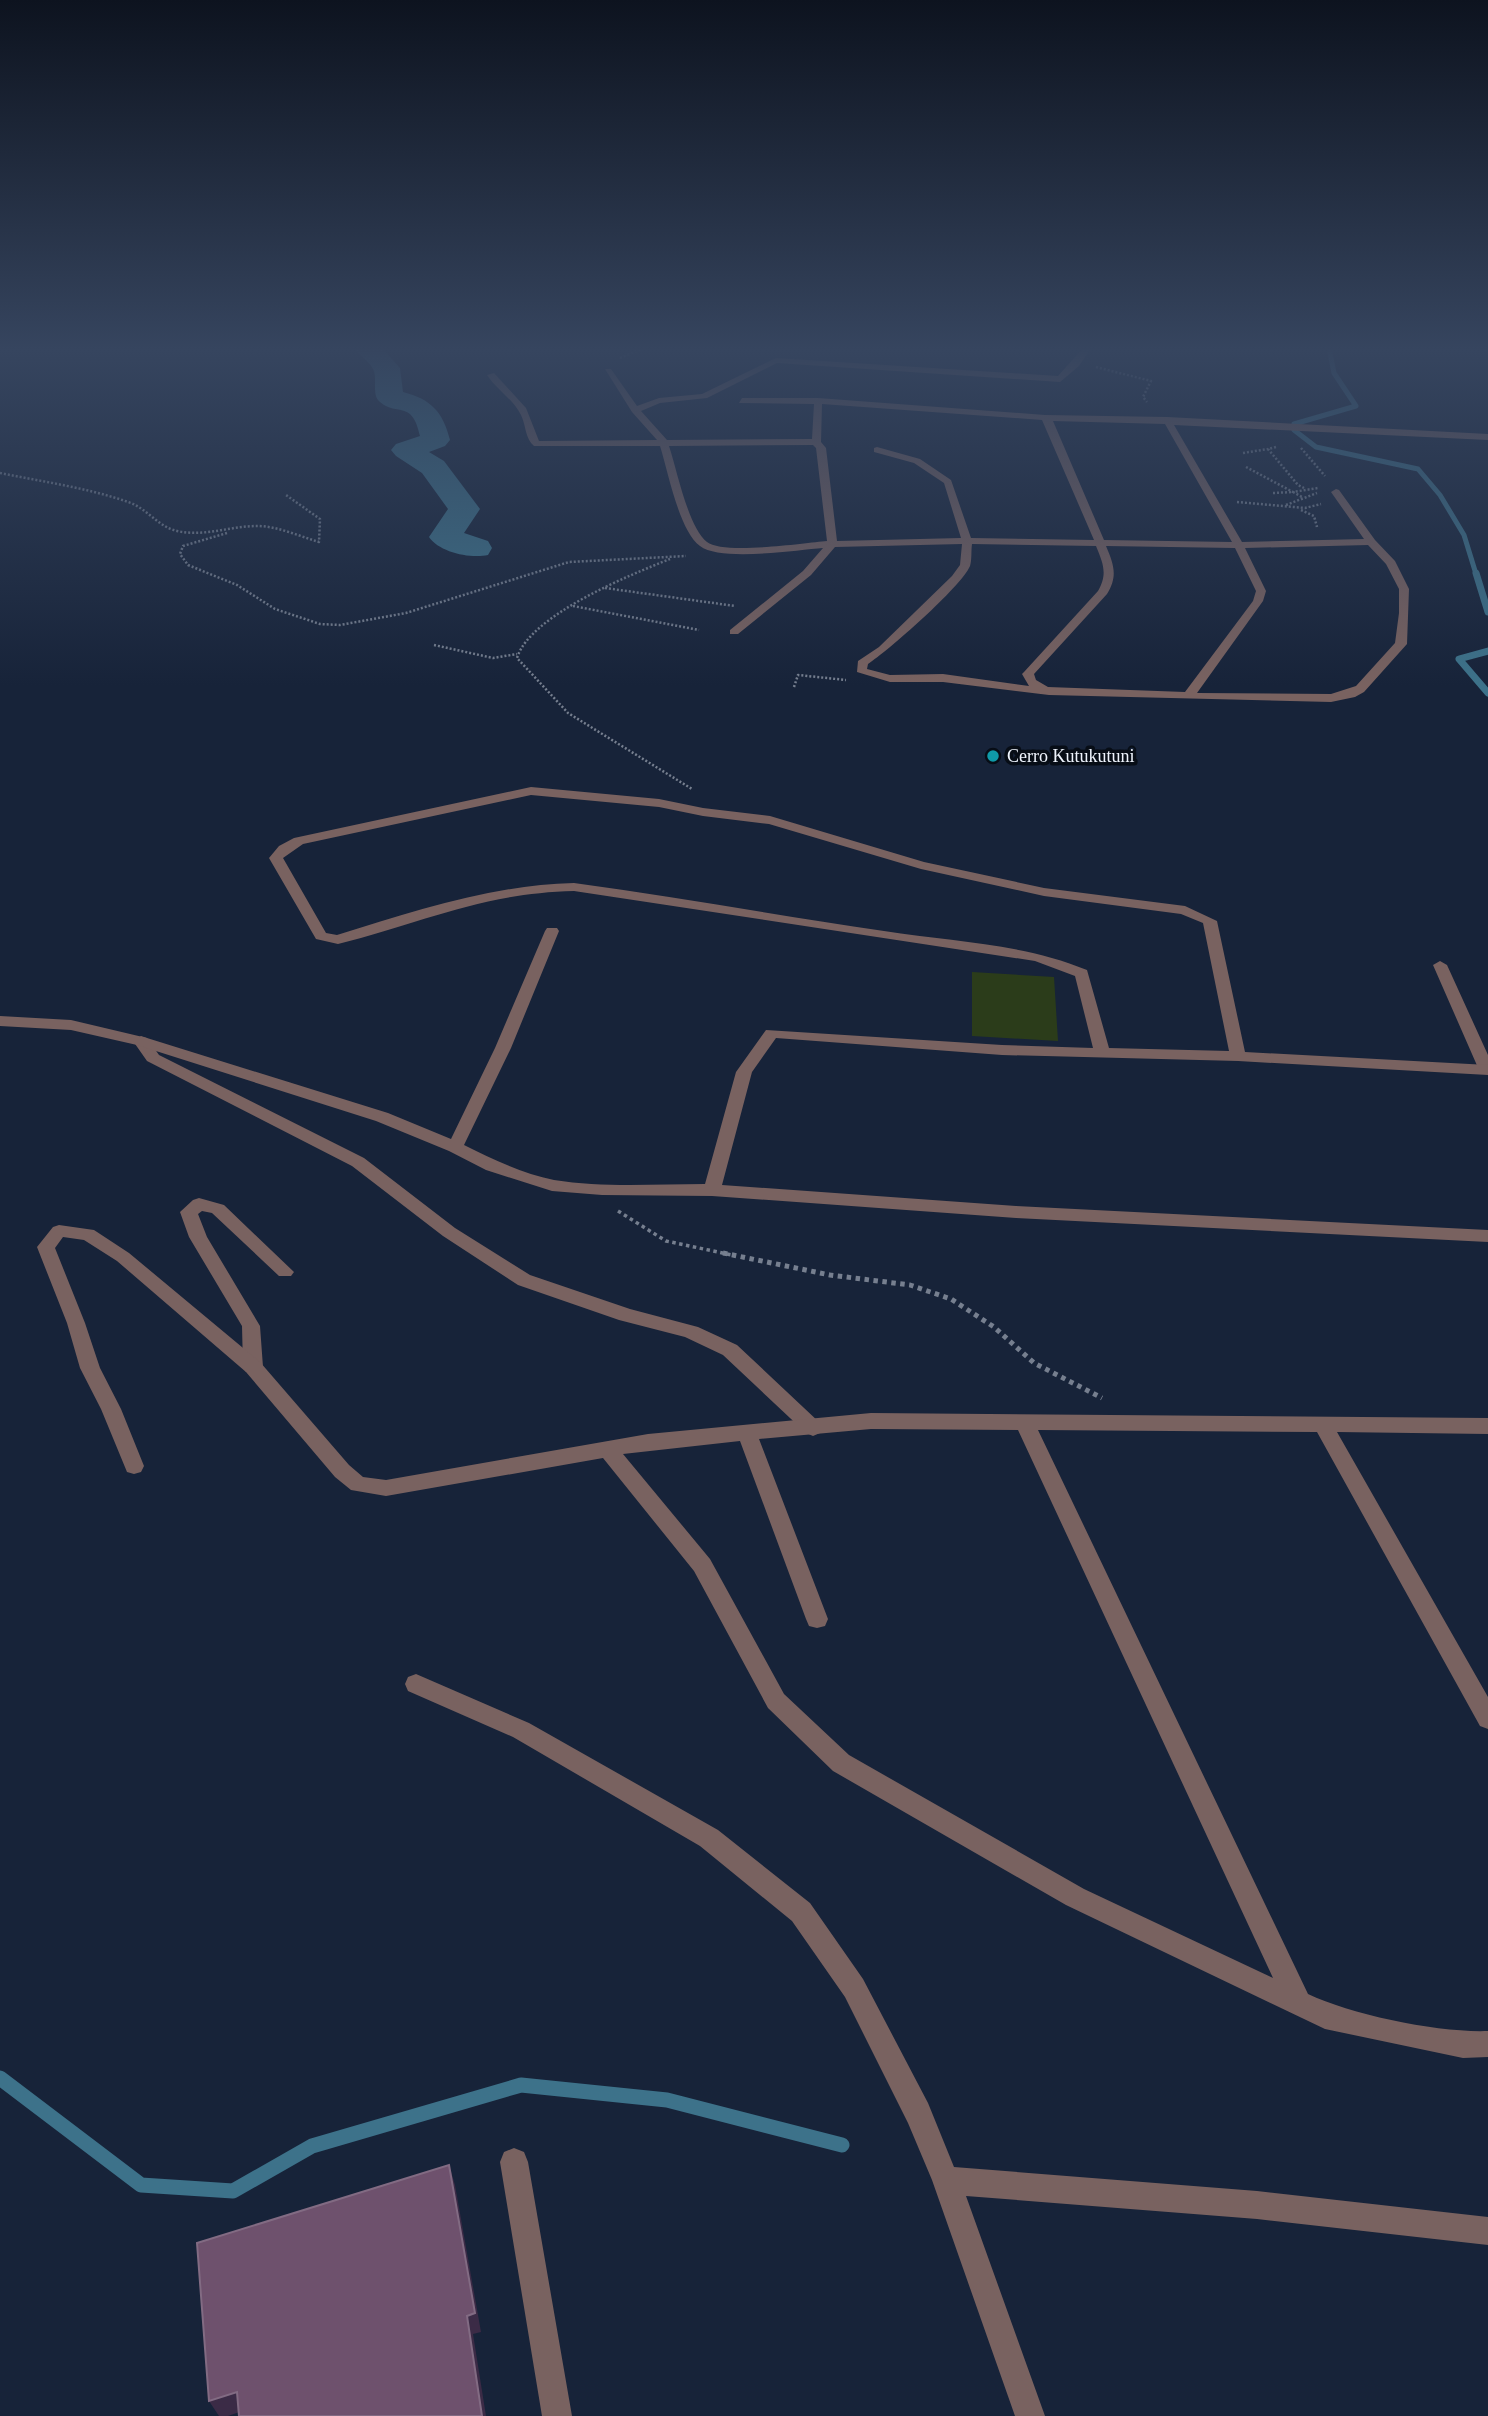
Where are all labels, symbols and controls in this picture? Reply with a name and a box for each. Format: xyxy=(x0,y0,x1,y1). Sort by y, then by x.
place label: Cerro Kutukutuni xyxy=(1007,746,1135,766)
marker: Cerro Kutukutuni xyxy=(985,748,1001,764)

